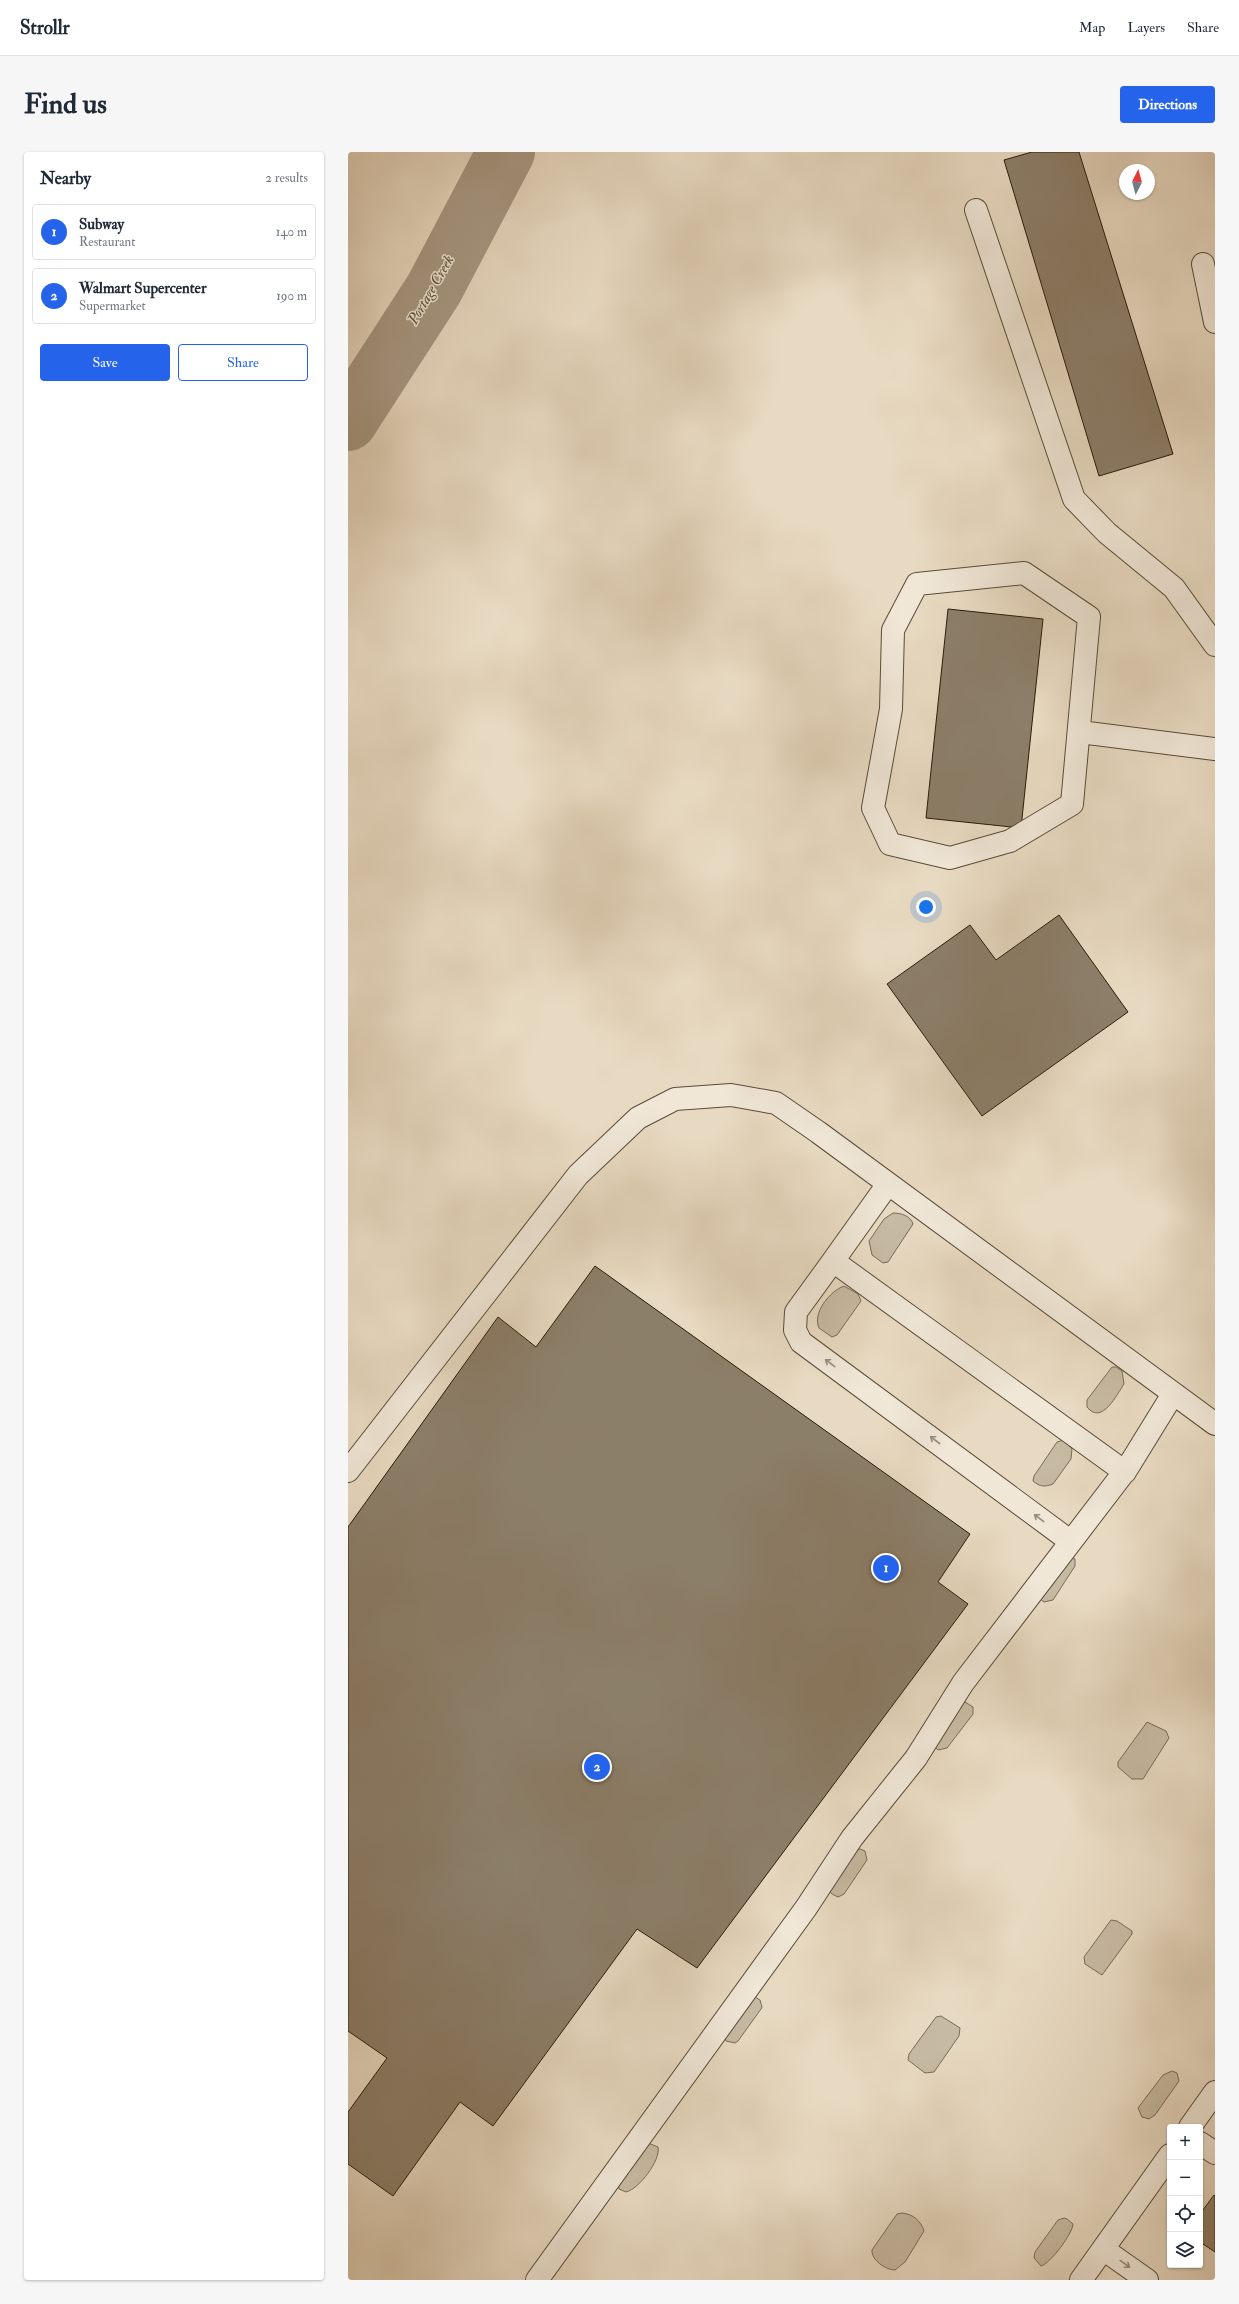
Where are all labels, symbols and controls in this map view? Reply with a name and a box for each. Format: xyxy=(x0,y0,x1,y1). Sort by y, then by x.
text: Strollr xyxy=(20,16,70,40)
text: Map xyxy=(1079,19,1105,36)
text: Layers xyxy=(1127,19,1165,36)
text: Share xyxy=(1187,19,1219,36)
button: Directions xyxy=(1120,86,1215,123)
text: Find us xyxy=(24,87,107,122)
north arrow xyxy=(1119,164,1155,200)
text: Nearby xyxy=(40,168,91,189)
text: 2 results xyxy=(265,170,308,186)
text: Subway xyxy=(79,215,124,234)
text: 1 xyxy=(52,224,56,240)
text: 140 m xyxy=(276,224,307,240)
text: Restaurant xyxy=(79,234,135,250)
water label: Portage Creek xyxy=(403,252,458,329)
text: Walmart Supercenter xyxy=(79,279,206,298)
text: 2 xyxy=(51,288,57,304)
text: 190 m xyxy=(276,288,307,304)
text: Supermarket xyxy=(79,298,146,314)
button: Save xyxy=(40,344,170,381)
button: Share xyxy=(178,344,308,381)
your location xyxy=(916,897,936,917)
one-way arrow xyxy=(825,1359,836,1367)
one-way arrow xyxy=(929,1436,940,1445)
one-way arrow xyxy=(1034,1514,1045,1522)
pin: 1 xyxy=(873,1553,899,1583)
pin: 2 xyxy=(584,1752,610,1782)
map controls xyxy=(1167,2124,1203,2268)
button: + xyxy=(1167,2124,1203,2160)
button: − xyxy=(1167,2160,1203,2196)
button: locate xyxy=(1167,2196,1203,2232)
button: layers xyxy=(1167,2232,1203,2268)
one-way arrow xyxy=(1120,2260,1131,2268)

